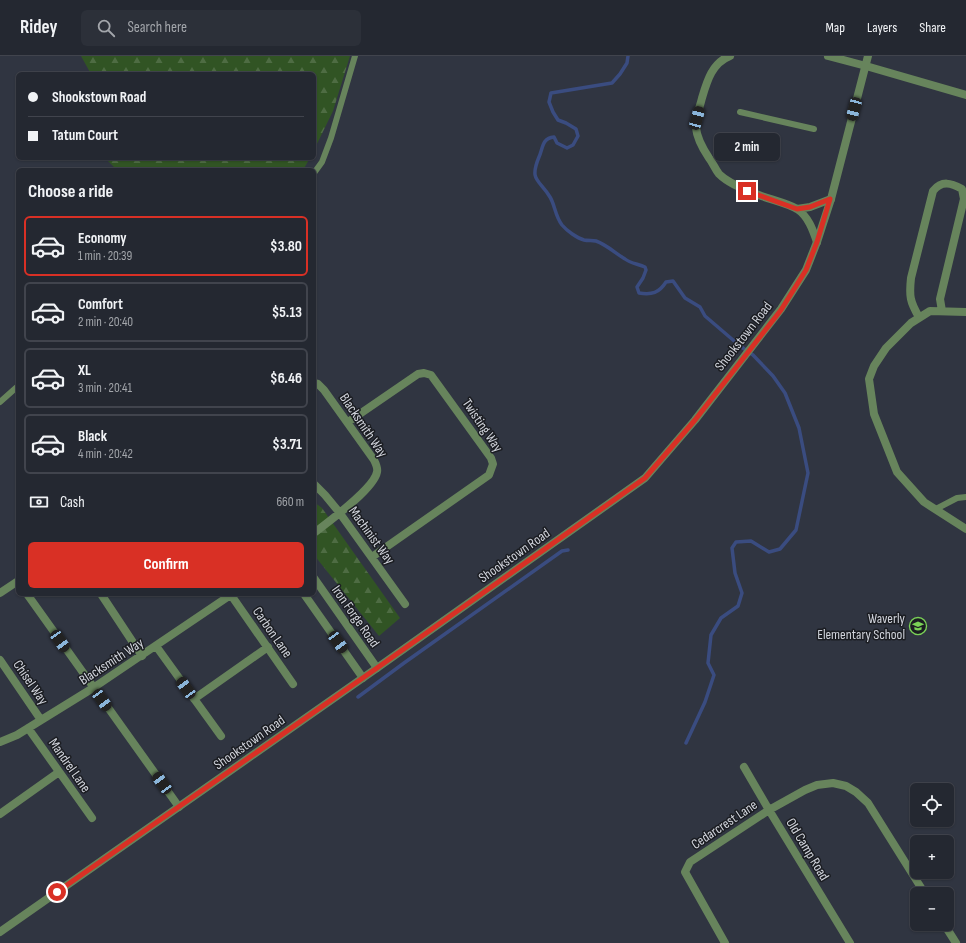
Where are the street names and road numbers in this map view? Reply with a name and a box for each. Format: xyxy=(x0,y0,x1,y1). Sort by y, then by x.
street label: Shookstown Road xyxy=(711,298,776,374)
street label: Blacksmith Way xyxy=(336,390,392,461)
street label: Twisting Way xyxy=(459,395,507,456)
street label: Machinist Way xyxy=(345,503,399,568)
street label: Shookstown Road xyxy=(475,525,553,586)
street label: Iron Forge Road xyxy=(328,582,383,651)
street label: Carbon Lane xyxy=(249,604,296,661)
street label: Blacksmith Way xyxy=(76,634,147,689)
street label: Chisel Way xyxy=(9,657,52,708)
street label: Shookstown Road xyxy=(210,712,288,773)
street label: Mandrel Lane xyxy=(45,735,94,796)
street label: Cedarcrest Lane xyxy=(688,796,761,853)
street label: Old Camp Road xyxy=(782,815,833,884)

